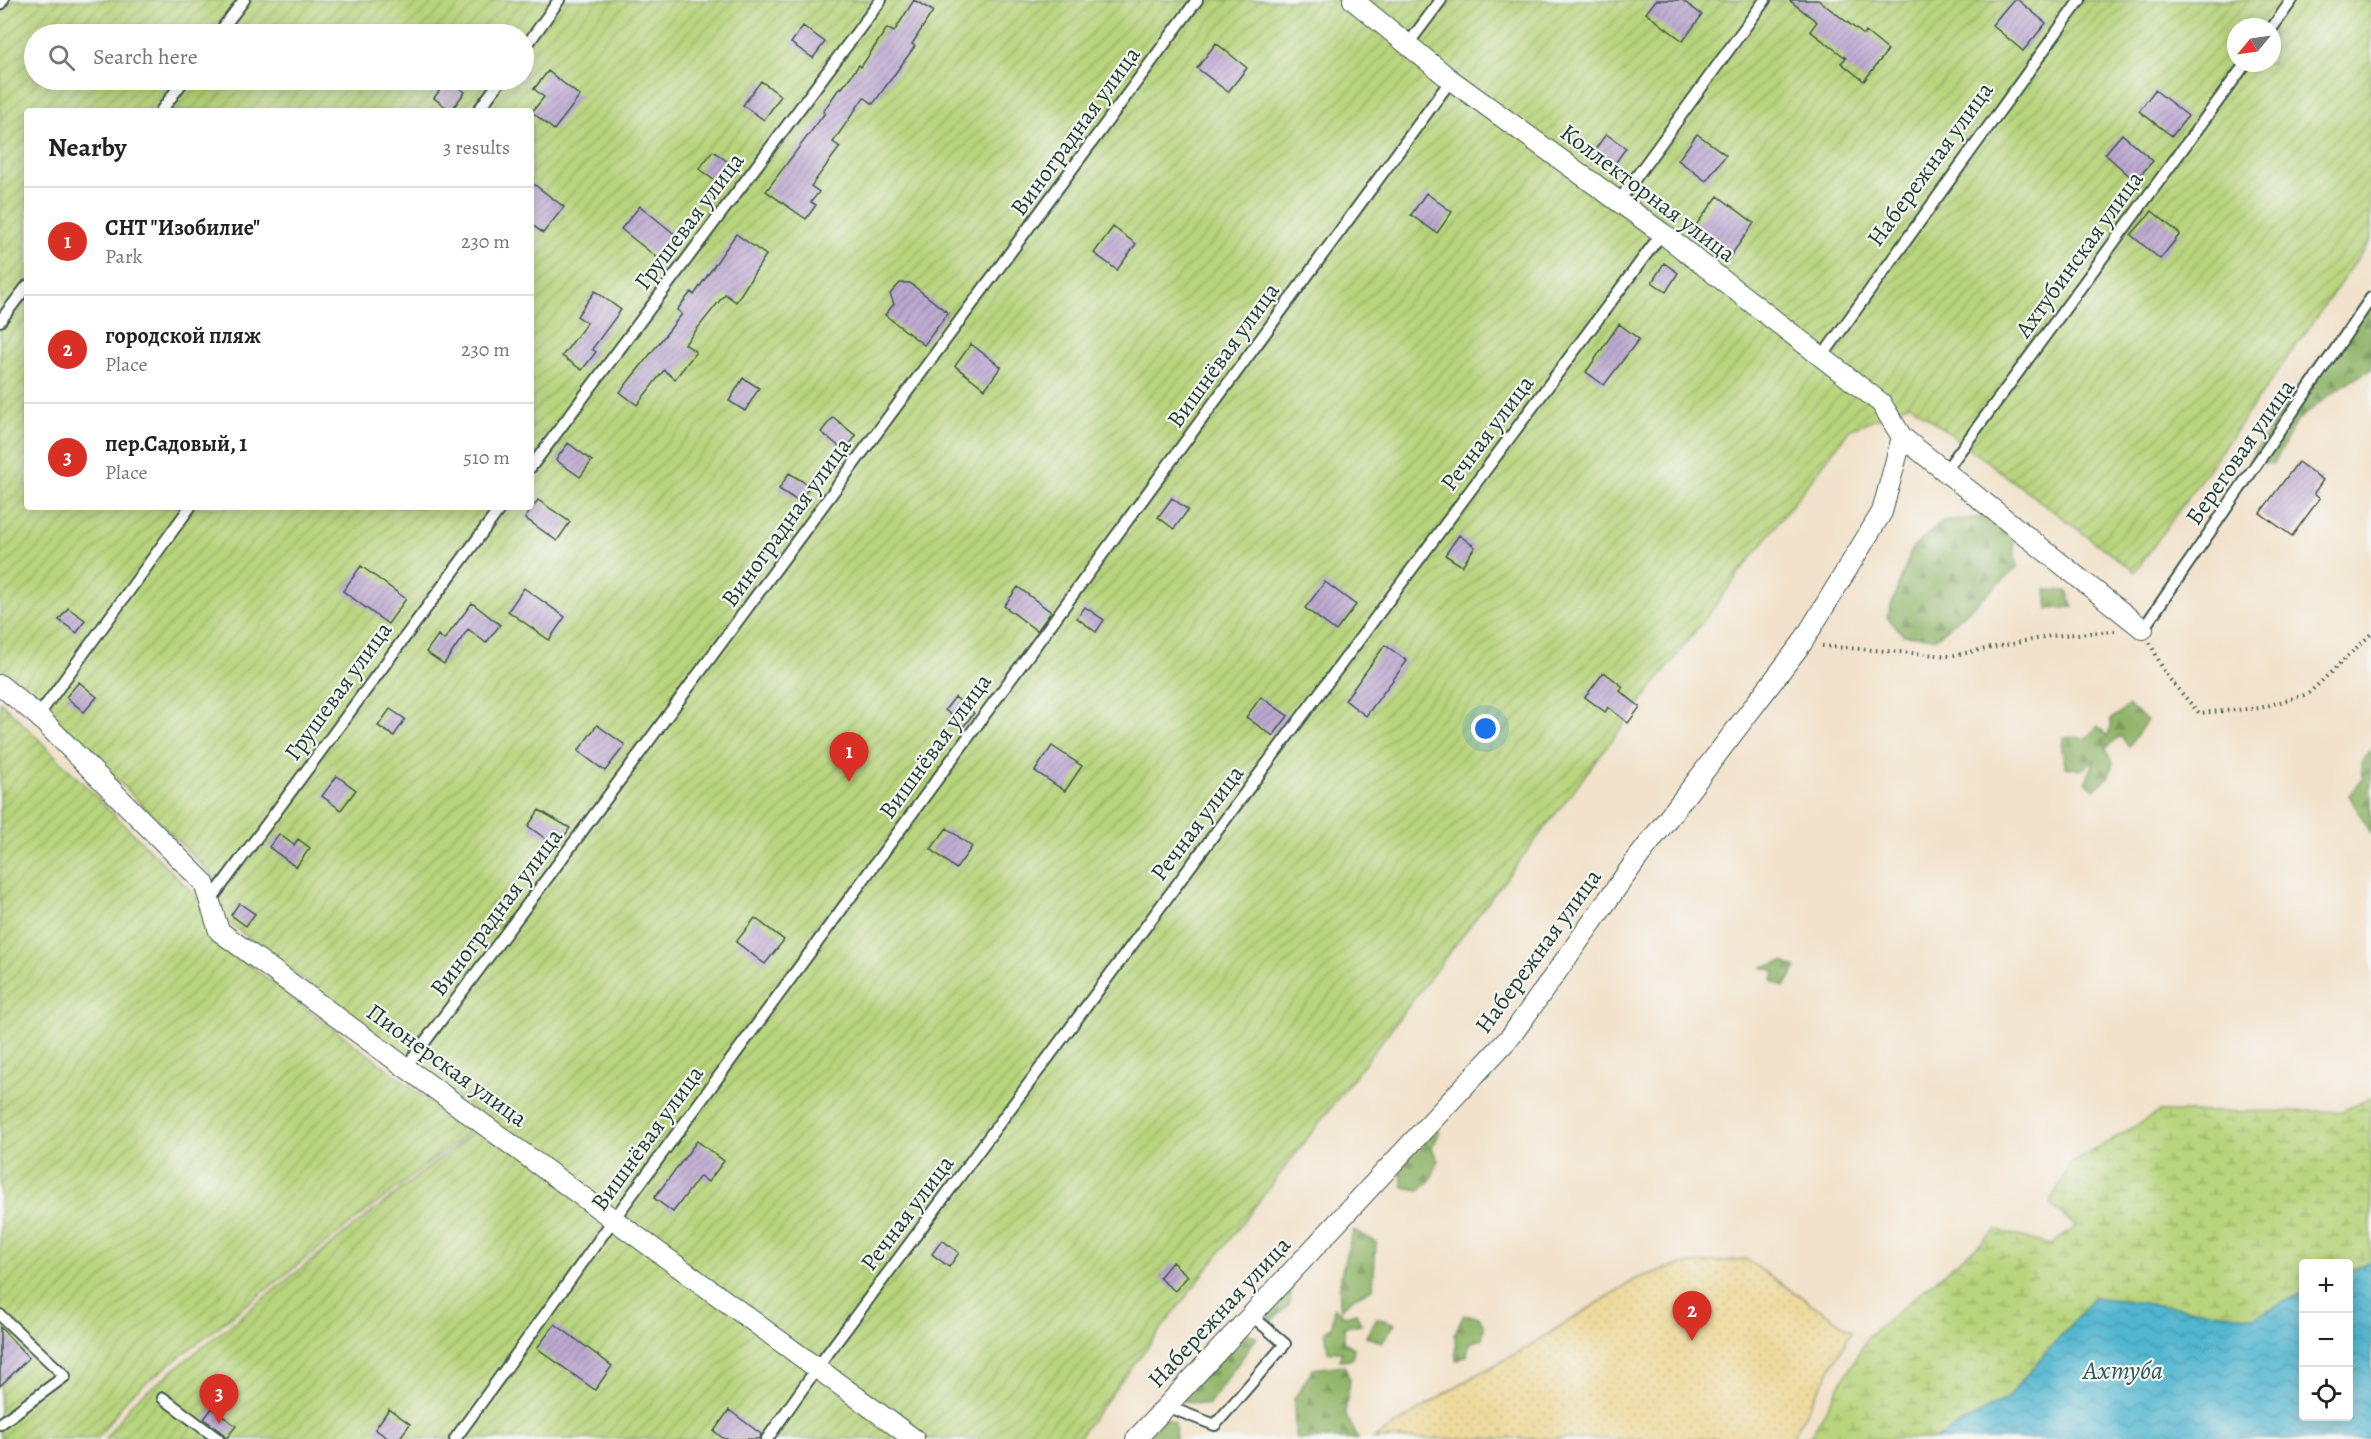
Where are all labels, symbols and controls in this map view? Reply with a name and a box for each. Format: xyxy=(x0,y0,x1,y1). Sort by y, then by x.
north arrow xyxy=(2227,18,2281,72)
search box xyxy=(24,24,534,90)
street label: Виноградная улица xyxy=(1003,40,1147,222)
icon: search xyxy=(45,41,78,74)
text: Search here xyxy=(93,42,198,72)
street label: Набережная улица xyxy=(1859,75,2001,253)
street label: Коллекторная улица xyxy=(1554,116,1742,270)
text: Nearby xyxy=(48,130,127,165)
text: 3 results xyxy=(443,134,510,161)
street label: Грушевая улица xyxy=(627,146,751,296)
street label: Ахтубинская улица xyxy=(2007,164,2150,345)
text: СНТ "Изобилие" xyxy=(105,213,260,243)
text: 1 xyxy=(64,228,71,255)
text: 230 m xyxy=(461,228,510,255)
text: Park xyxy=(105,243,143,270)
street label: Вишнёвая улица xyxy=(1159,276,1287,434)
text: городской пляж xyxy=(105,321,261,351)
text: 2 xyxy=(63,336,72,363)
text: 230 m xyxy=(461,336,510,363)
text: Place xyxy=(105,351,147,378)
street label: Речная улица xyxy=(1433,369,1541,497)
street label: Береговая улица xyxy=(2178,373,2302,531)
text: пер.Садовый, 1 xyxy=(105,429,247,459)
street label: Виноградная улица xyxy=(714,431,858,613)
text: 3 xyxy=(63,444,72,471)
text: 510 m xyxy=(463,444,510,471)
text: Place xyxy=(105,459,147,486)
street label: Грушевая улица xyxy=(277,615,399,767)
street label: Вишнёвая улица xyxy=(871,667,999,825)
your location xyxy=(1471,714,1500,743)
pin: 1 xyxy=(830,732,868,782)
street label: Речная улица xyxy=(1143,759,1251,887)
street label: Виноградная улица xyxy=(422,822,570,1002)
street label: Набережная улица xyxy=(1467,862,1609,1040)
street label: Пионерская улица xyxy=(360,996,534,1134)
street label: Вишнёвая улица xyxy=(583,1059,711,1217)
street label: Речная улица xyxy=(853,1149,961,1277)
street label: Набережная улица xyxy=(1140,1229,1298,1395)
map controls xyxy=(2299,1259,2353,1421)
button: + xyxy=(2299,1259,2353,1313)
pin: 2 xyxy=(1672,1292,1712,1341)
button: − xyxy=(2299,1313,2353,1367)
water label: Ахтуба xyxy=(2081,1353,2163,1388)
button: locate xyxy=(2299,1367,2353,1421)
pin: 3 xyxy=(200,1374,238,1424)

